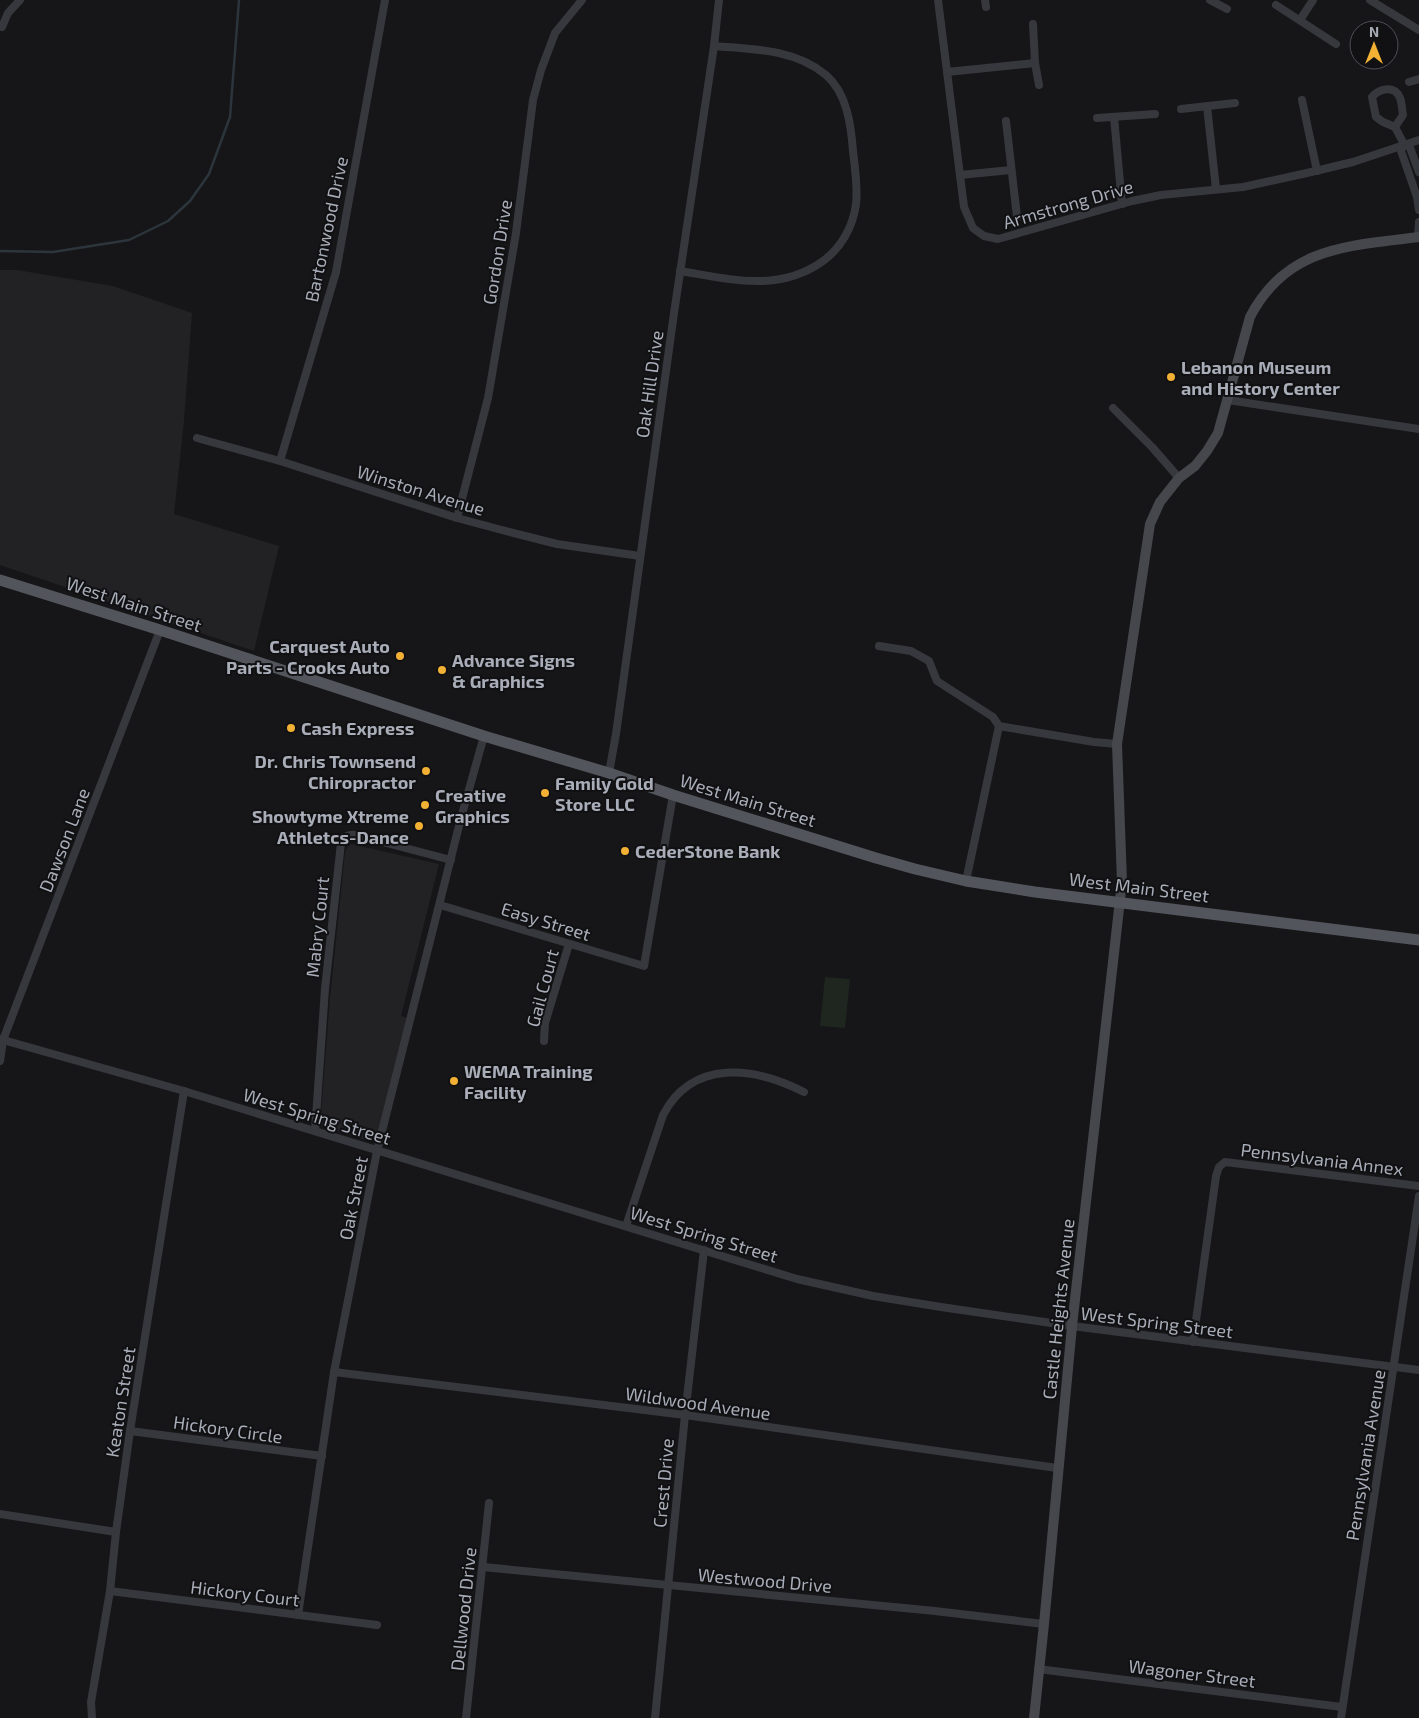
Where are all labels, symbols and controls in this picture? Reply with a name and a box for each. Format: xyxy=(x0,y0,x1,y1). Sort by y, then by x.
north arrow xyxy=(1349,20,1399,70)
text: N xyxy=(1369,23,1379,40)
street label: Bartonwood Drive xyxy=(300,154,352,304)
street label: Armstrong Drive xyxy=(1000,175,1136,233)
street label: Gordon Drive xyxy=(478,198,516,306)
street label: Oak Hill Drive xyxy=(631,329,667,439)
place label: Lebanon Museum and History Center xyxy=(1181,356,1340,399)
marker: Lebanon Museum and History Center xyxy=(1165,371,1177,383)
street label: Winston Avenue xyxy=(354,460,488,520)
street label: West Main Street xyxy=(64,572,205,636)
place label: Carquest Auto Parts - Crooks Auto xyxy=(226,635,390,678)
place label: Advance Signs & Graphics xyxy=(452,649,575,692)
marker: Carquest Auto Parts - Crooks Auto xyxy=(394,650,406,662)
marker: Advance Signs & Graphics xyxy=(436,664,448,676)
place label: Cash Express xyxy=(301,717,414,739)
marker: Cash Express xyxy=(285,722,297,734)
place label: Dr. Chris Townsend Chiropractor xyxy=(255,750,416,793)
marker: Dr. Chris Townsend Chiropractor xyxy=(420,765,432,777)
street label: West Main Street xyxy=(677,769,819,831)
place label: Family Gold Store LLC xyxy=(555,772,654,815)
place label: Creative Graphics xyxy=(435,784,510,827)
street label: Dawson Lane xyxy=(34,785,94,895)
marker: Family Gold Store LLC xyxy=(539,787,551,799)
marker: Creative Graphics xyxy=(419,799,431,811)
place label: Showtyme Xtreme Athletcs-Dance xyxy=(252,805,409,848)
marker: Showtyme Xtreme Athletcs-Dance xyxy=(413,820,425,832)
place label: CederStone Bank xyxy=(635,840,780,862)
marker: CederStone Bank xyxy=(619,845,631,857)
street label: West Main Street xyxy=(1068,867,1210,907)
street label: Mabry Court xyxy=(301,875,333,978)
street label: Easy Street xyxy=(499,897,593,945)
street label: Gail Court xyxy=(521,947,563,1029)
place label: WEMA Training Facility xyxy=(464,1060,593,1103)
marker: WEMA Training Facility xyxy=(448,1075,460,1087)
street label: West Spring Street xyxy=(241,1083,394,1149)
street label: Pennsylvania Annex xyxy=(1239,1138,1405,1180)
street label: Oak Street xyxy=(334,1154,372,1242)
street label: West Spring Street xyxy=(628,1201,781,1267)
street label: Castle Heights Avenue xyxy=(1038,1217,1078,1401)
street label: West Spring Street xyxy=(1080,1302,1234,1342)
street label: Keaton Street xyxy=(100,1345,140,1459)
street label: Pennsylvania Avenue xyxy=(1341,1368,1389,1542)
street label: Wildwood Avenue xyxy=(624,1382,772,1424)
street label: Hickory Circle xyxy=(172,1410,284,1448)
street label: Crest Drive xyxy=(648,1437,678,1529)
street label: Dellwood Drive xyxy=(446,1546,480,1672)
street label: Westwood Drive xyxy=(697,1563,833,1597)
street label: Hickory Court xyxy=(189,1575,301,1611)
street label: Wagoner Street xyxy=(1127,1654,1257,1692)

